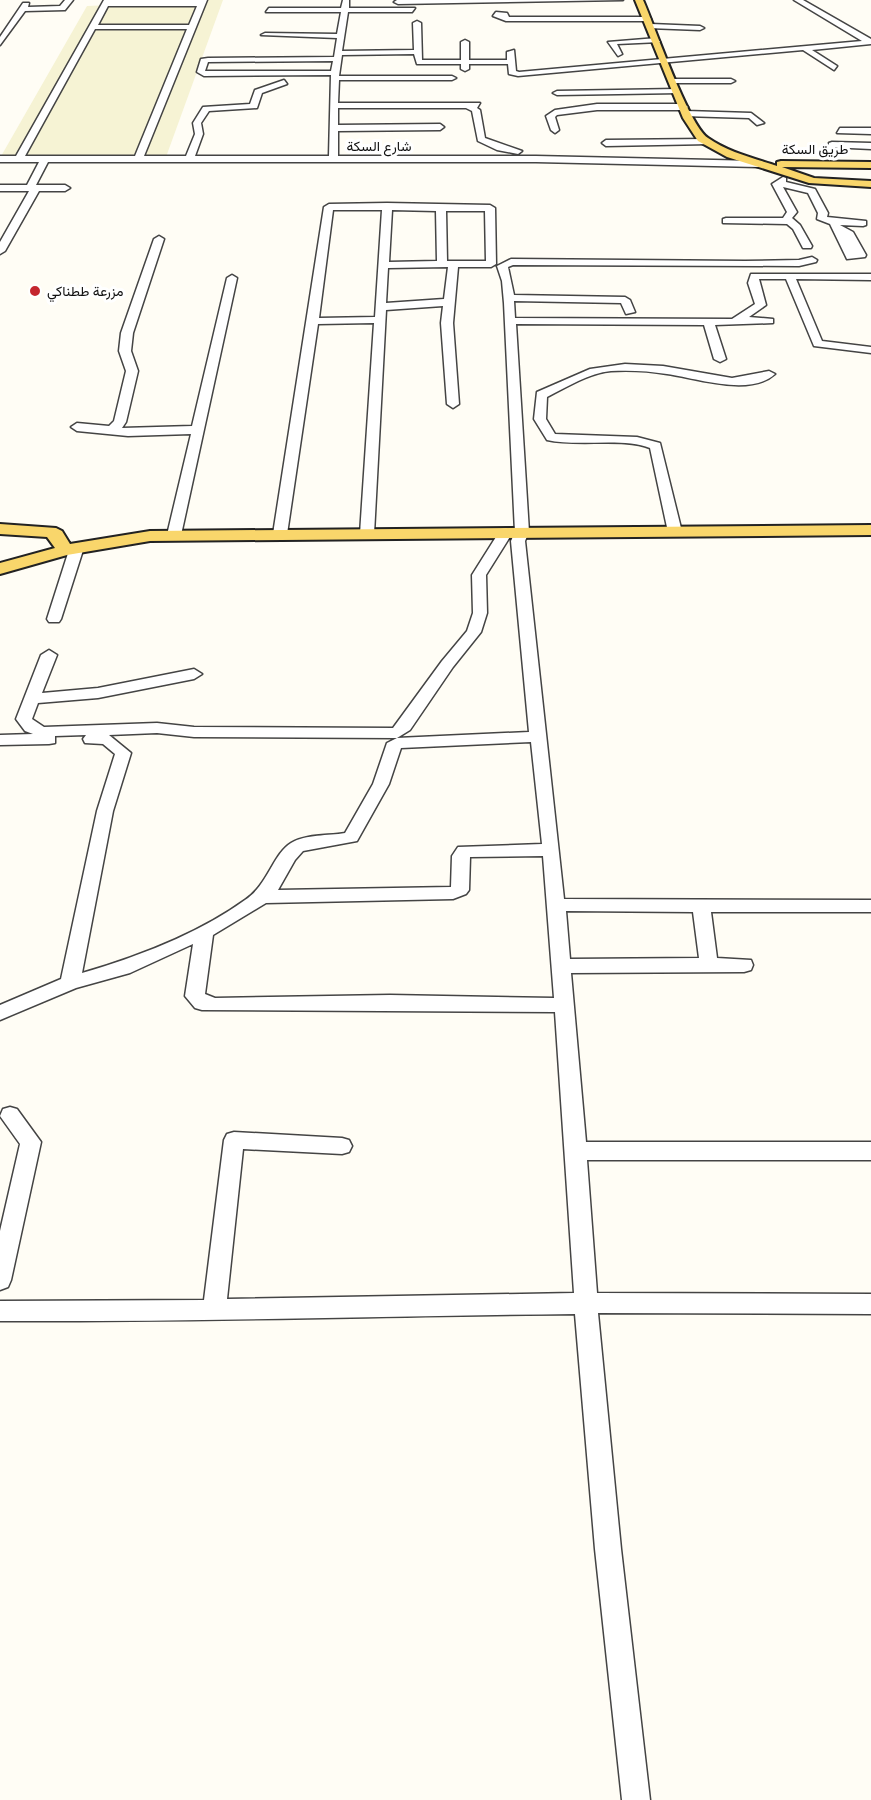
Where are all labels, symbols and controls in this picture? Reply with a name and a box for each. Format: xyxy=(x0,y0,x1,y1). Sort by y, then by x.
street label: شارع السكة xyxy=(346,136,412,157)
street label: طريق السكة xyxy=(782,139,848,158)
place label: مزرعة ططناكي xyxy=(47,281,124,303)
marker: مزرعة ططناكي xyxy=(28,284,42,298)

